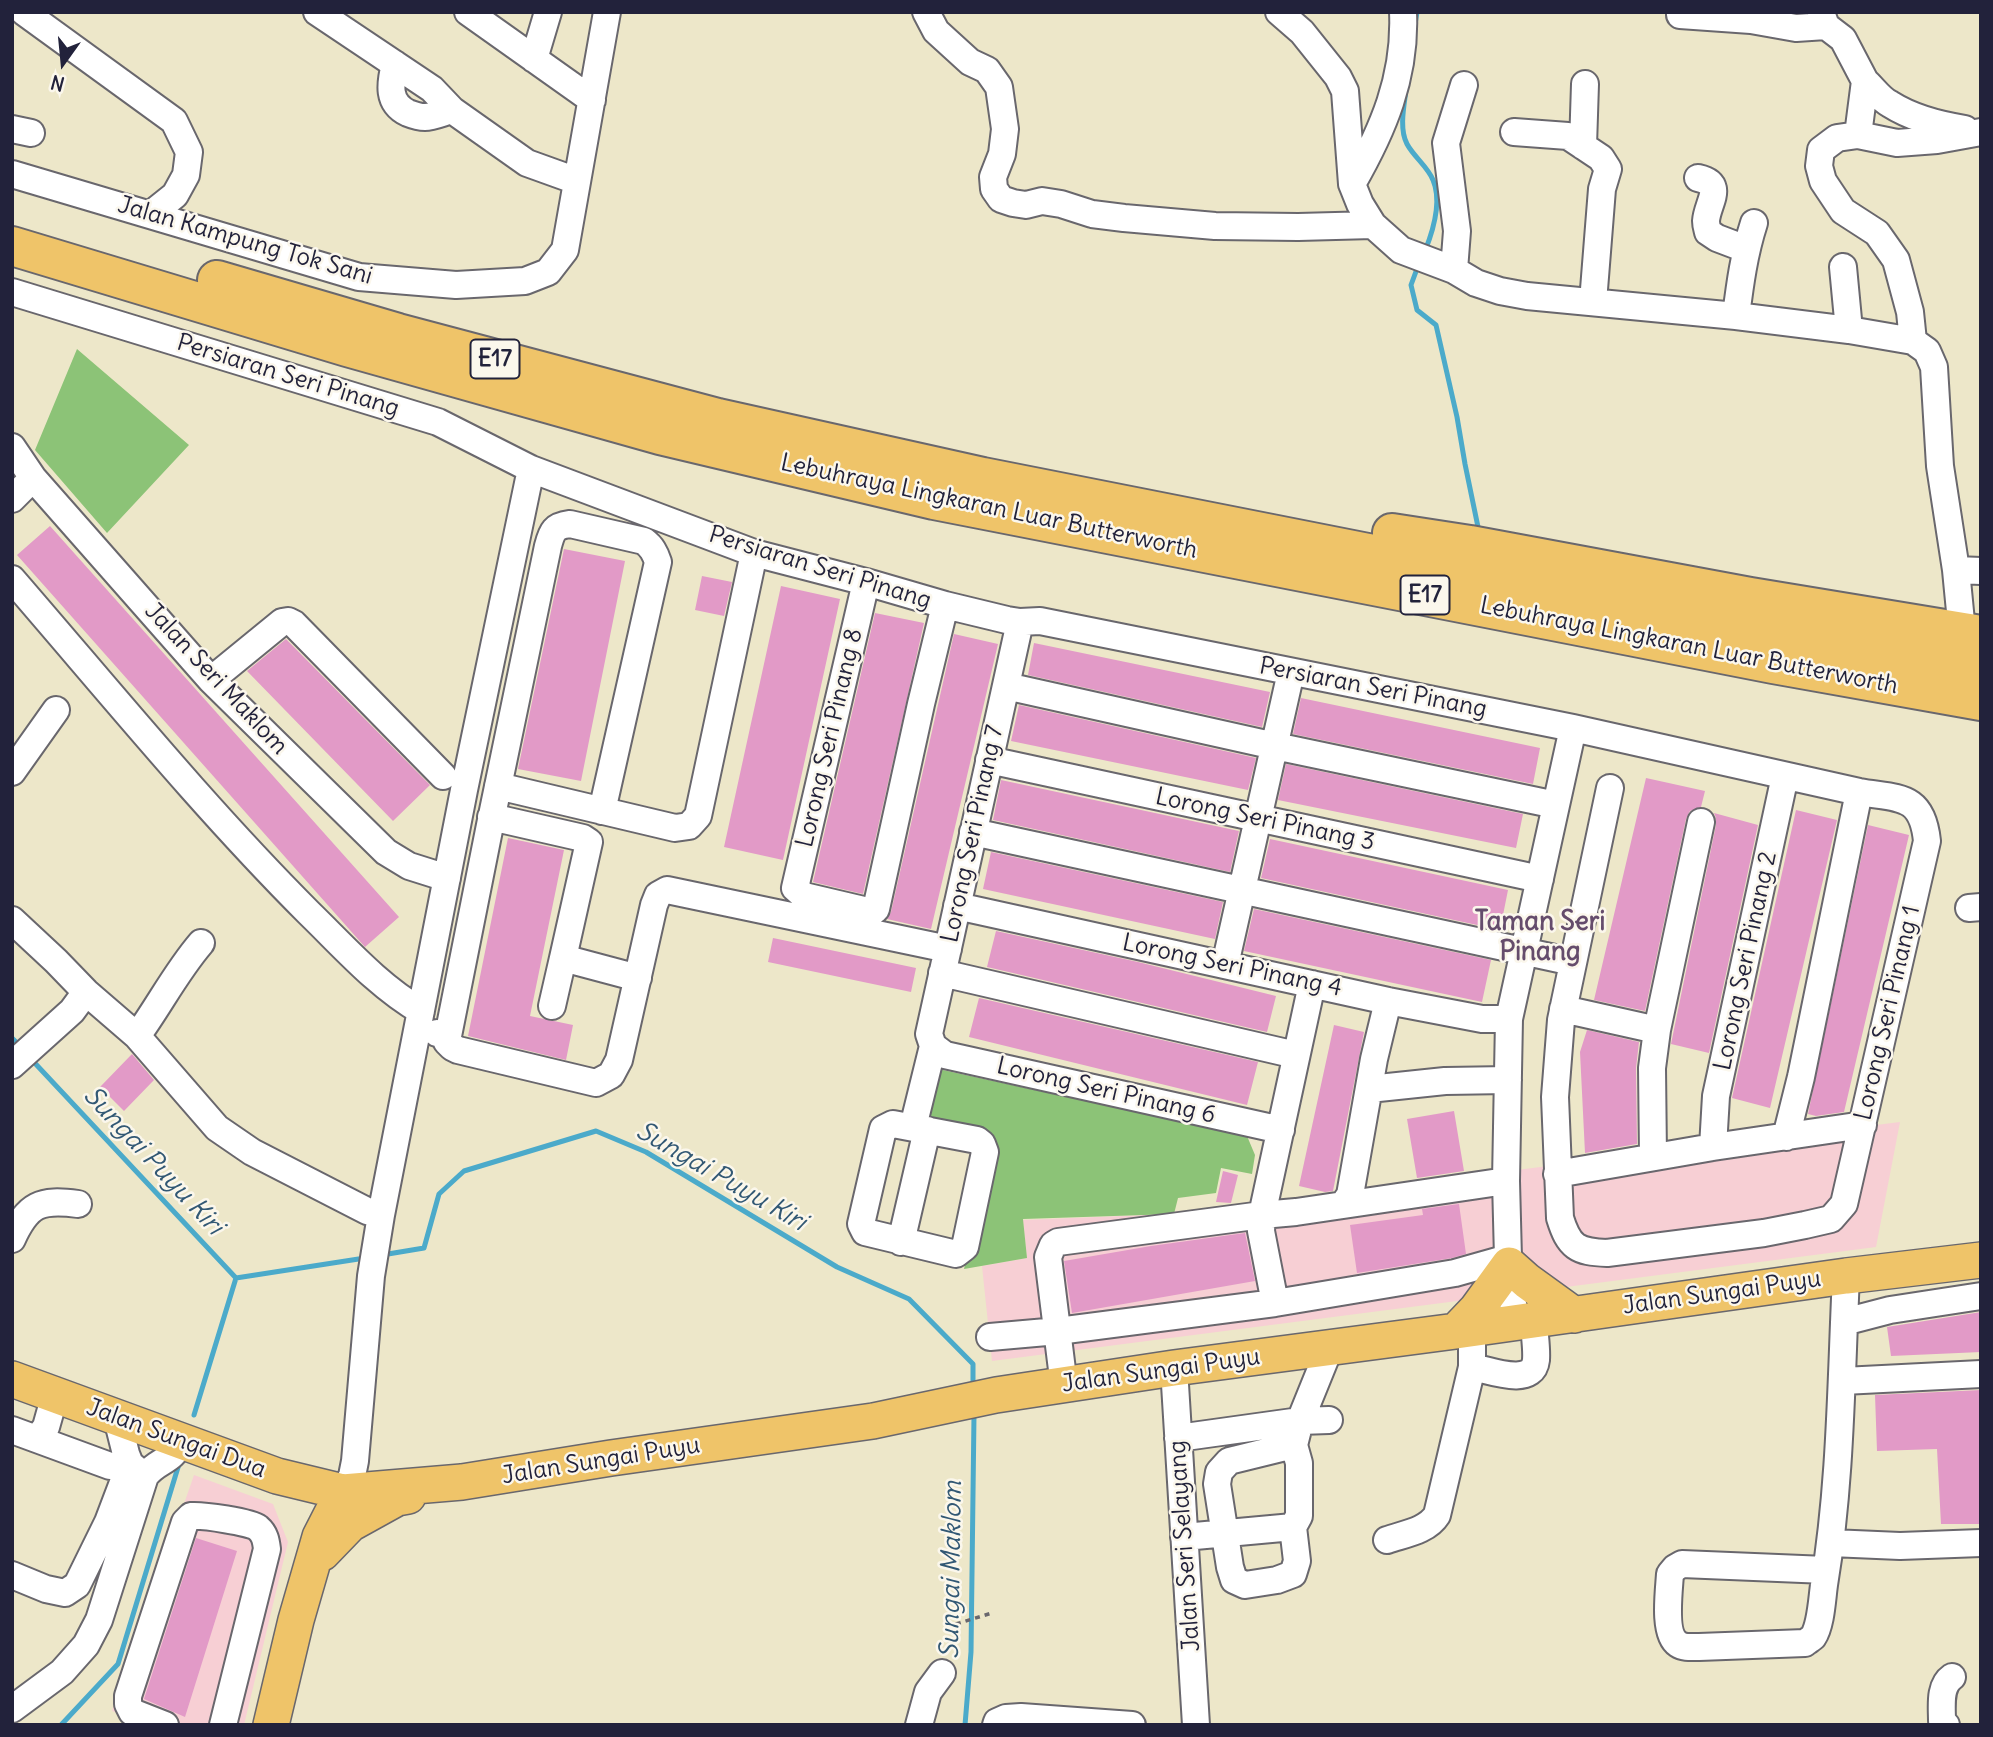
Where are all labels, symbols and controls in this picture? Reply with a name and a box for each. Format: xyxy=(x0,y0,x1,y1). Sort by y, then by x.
north arrow xyxy=(28,28,98,98)
text: N xyxy=(48,70,67,97)
street label: Jalan Kampung Tok Sani xyxy=(114,191,376,291)
street label: Persiaran Seri Pinang xyxy=(173,328,403,424)
road number: E17 xyxy=(470,340,520,378)
street label: Lebuhraya Lingkaran Luar Butterworth xyxy=(778,449,1200,565)
street label: Persiaran Seri Pinang xyxy=(705,520,935,616)
road number: E17 xyxy=(1400,576,1450,614)
street label: Lebuhraya Lingkaran Luar Butterworth xyxy=(1478,591,1900,701)
street label: Jalan Seri Maklom xyxy=(138,597,294,761)
street label: Lorong Seri Pinang 8 xyxy=(791,626,869,850)
street label: Persiaran Seri Pinang xyxy=(1257,652,1489,724)
street label: Lorong Seri Pinang 7 xyxy=(936,723,1010,945)
street label: Lorong Seri Pinang 3 xyxy=(1153,783,1377,857)
street label: Lorong Seri Pinang 2 xyxy=(1709,849,1783,1073)
street label: Lorong Seri Pinang 1 xyxy=(1849,903,1927,1123)
district label: Taman Seri Pinang xyxy=(1475,907,1605,968)
street label: Lorong Seri Pinang 4 xyxy=(1120,929,1344,1003)
street label: Lorong Seri Pinang 6 xyxy=(994,1052,1218,1130)
water label: Sungai Puyu Kiri xyxy=(76,1080,230,1242)
water label: Sungai Puyu Kiri xyxy=(630,1116,812,1238)
street label: Jalan Sungai Puyu xyxy=(1621,1265,1823,1321)
street label: Jalan Sungai Puyu xyxy=(1060,1343,1262,1399)
street label: Jalan Sungai Dua xyxy=(82,1393,270,1485)
street label: Jalan Sungai Puyu xyxy=(500,1431,702,1491)
street label: Jalan Seri Selayang xyxy=(1163,1439,1207,1653)
water label: Sungai Maklom xyxy=(935,1481,969,1659)

